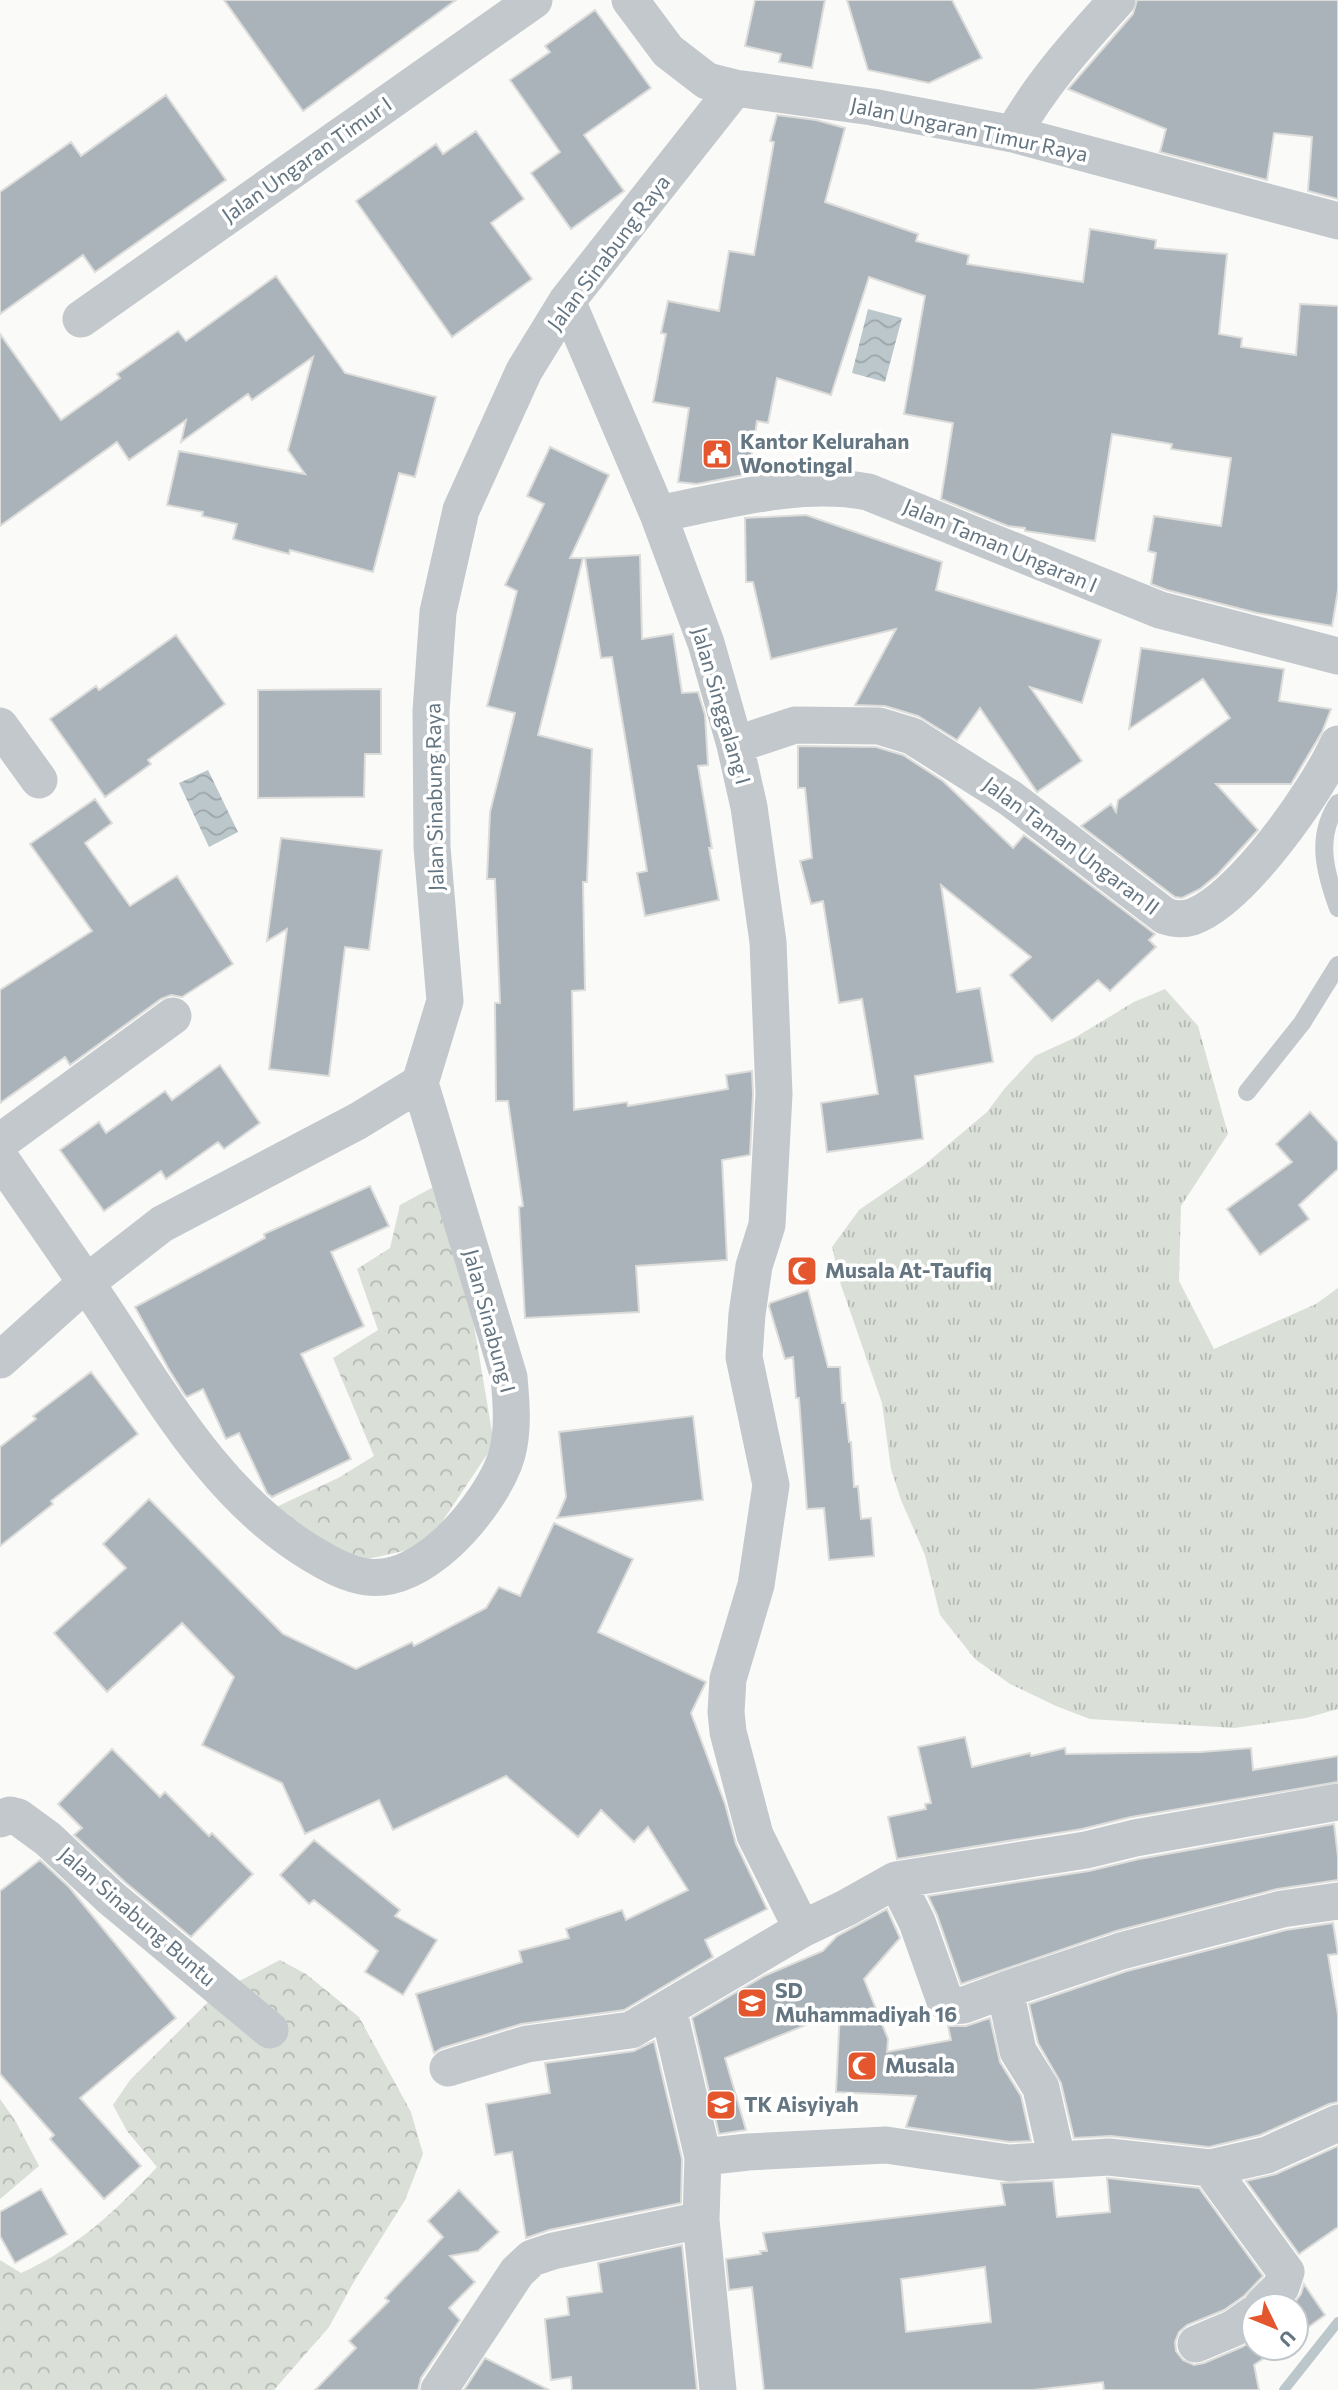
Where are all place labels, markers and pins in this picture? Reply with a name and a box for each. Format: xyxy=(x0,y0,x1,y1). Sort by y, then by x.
place label: Kantor Kelurahan Wonotingal xyxy=(740,428,909,477)
public building icon: Kantor Kelurahan Wonotingal xyxy=(700,437,734,471)
mosque icon: Musala At-Taufiq xyxy=(785,1254,819,1288)
place label: Musala At-Taufiq xyxy=(825,1257,992,1282)
place label: SD Muhammadiyah 16 xyxy=(775,1977,957,2026)
school or university icon: SD Muhammadiyah 16 xyxy=(735,1986,769,2020)
mosque icon: Musala xyxy=(845,2049,879,2083)
place label: Musala xyxy=(885,2052,955,2077)
school or university icon: TK Aisyiyah xyxy=(704,2088,738,2122)
place label: TK Aisyiyah xyxy=(744,2091,859,2116)

